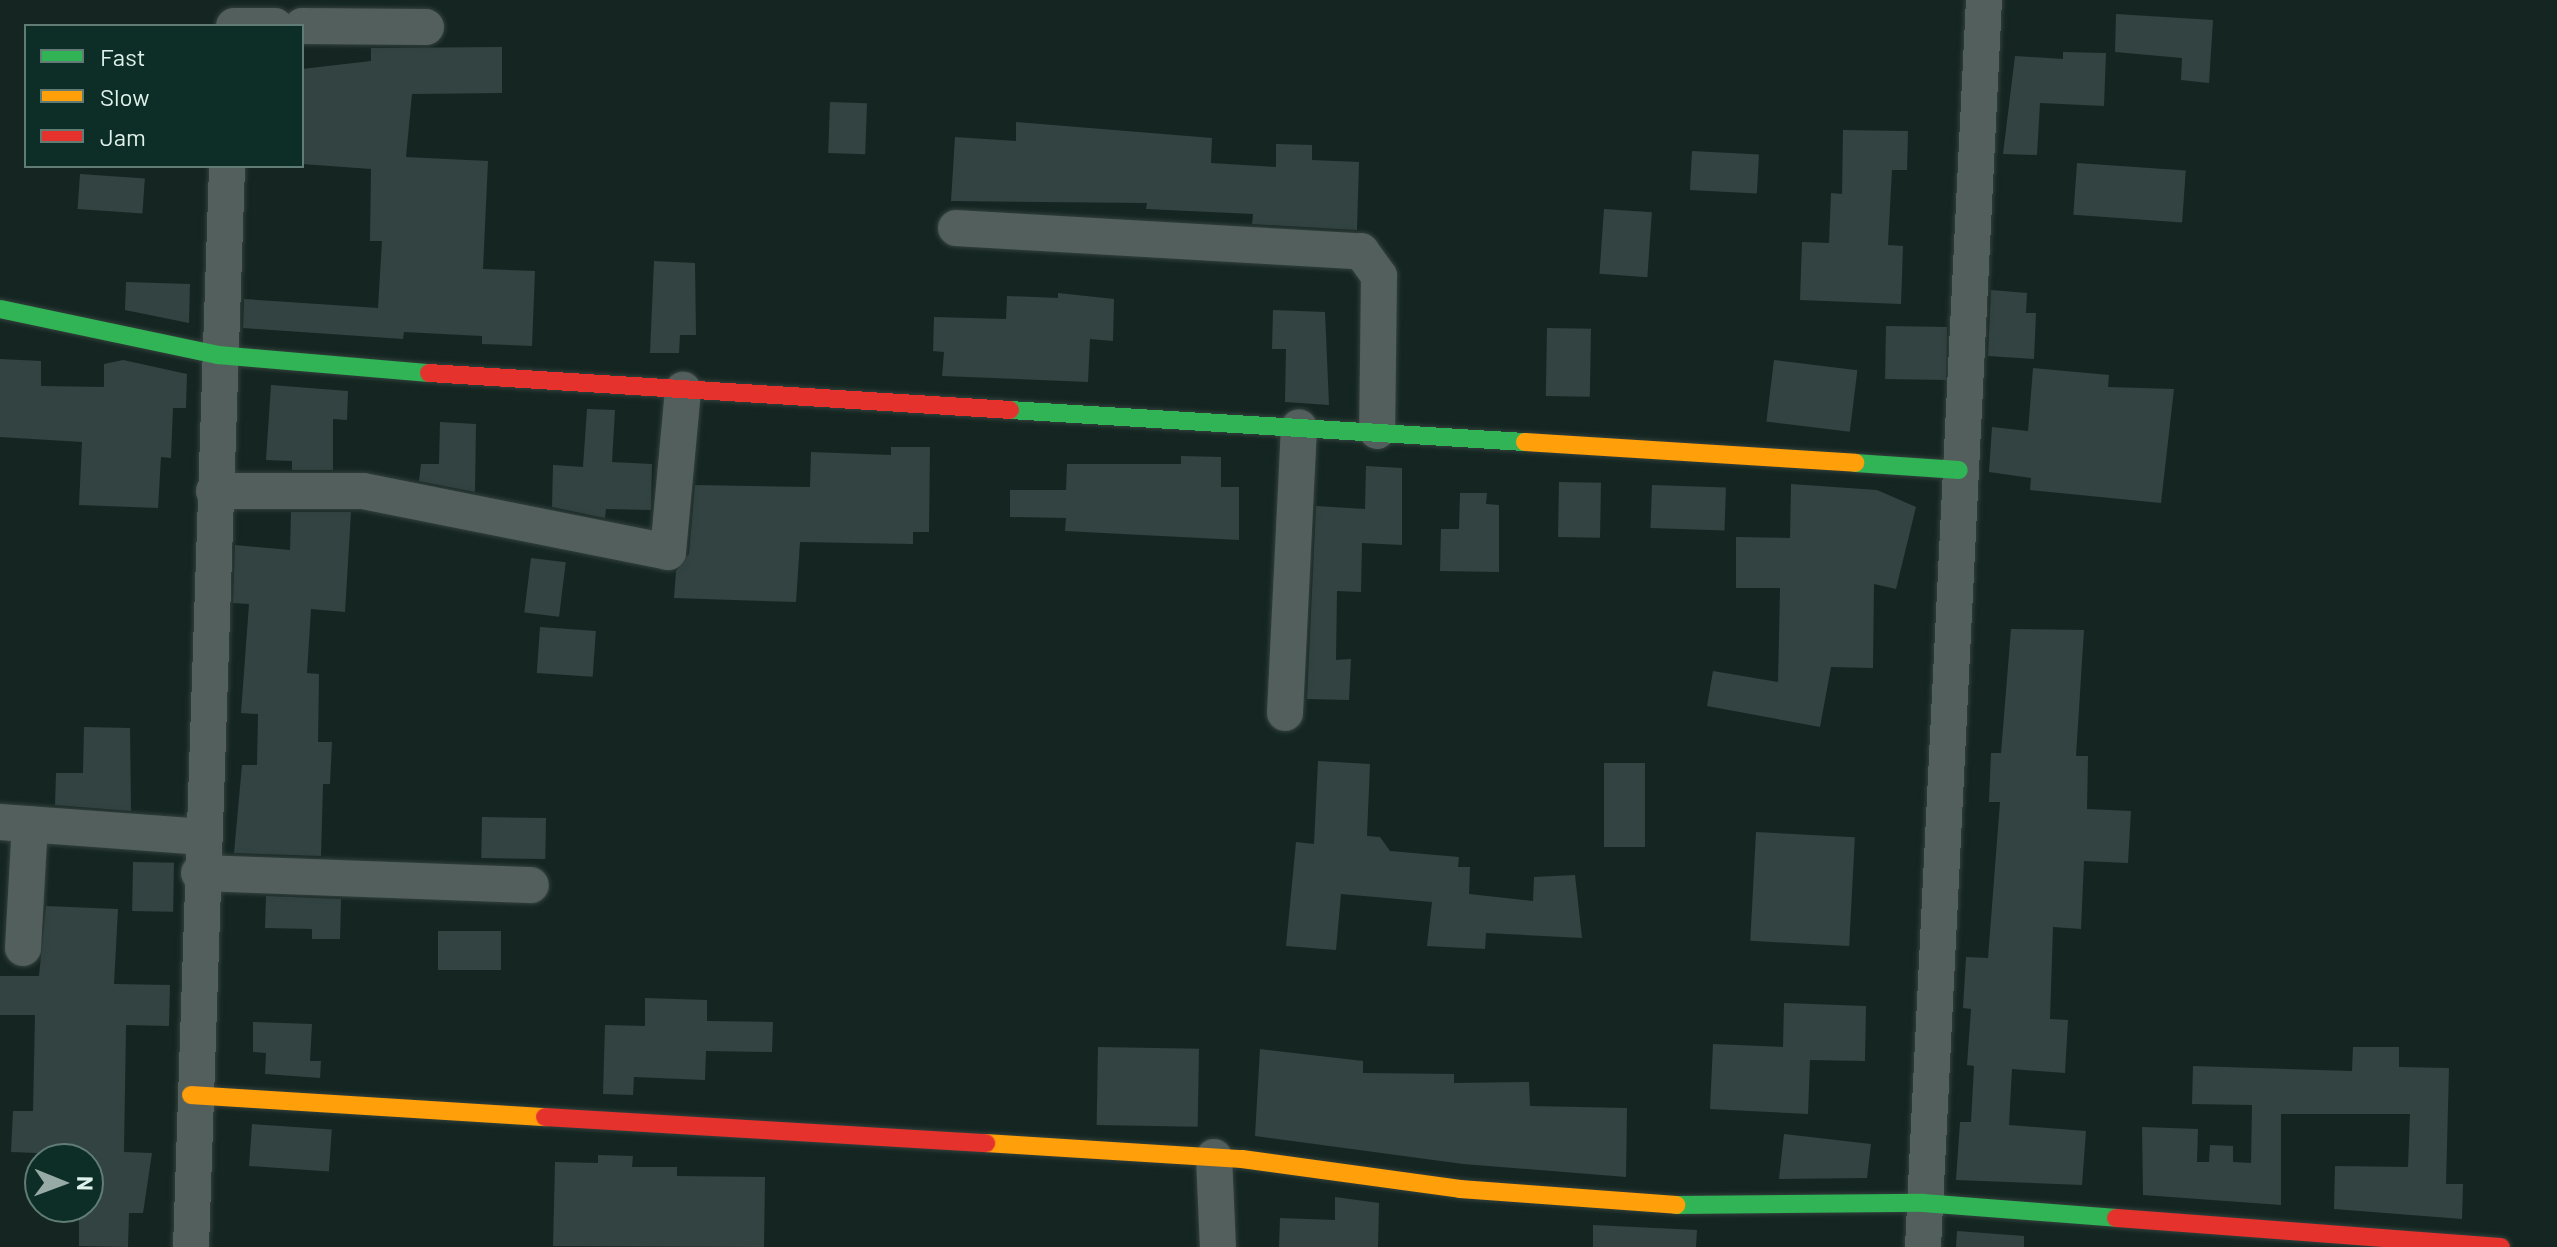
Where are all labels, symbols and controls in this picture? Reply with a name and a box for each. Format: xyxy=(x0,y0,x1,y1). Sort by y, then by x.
legend xyxy=(24,24,304,168)
text: Fast xyxy=(100,42,145,71)
text: Slow xyxy=(100,82,149,111)
text: Jam xyxy=(100,122,146,151)
north arrow xyxy=(24,1143,104,1223)
text: N xyxy=(73,1176,99,1191)

